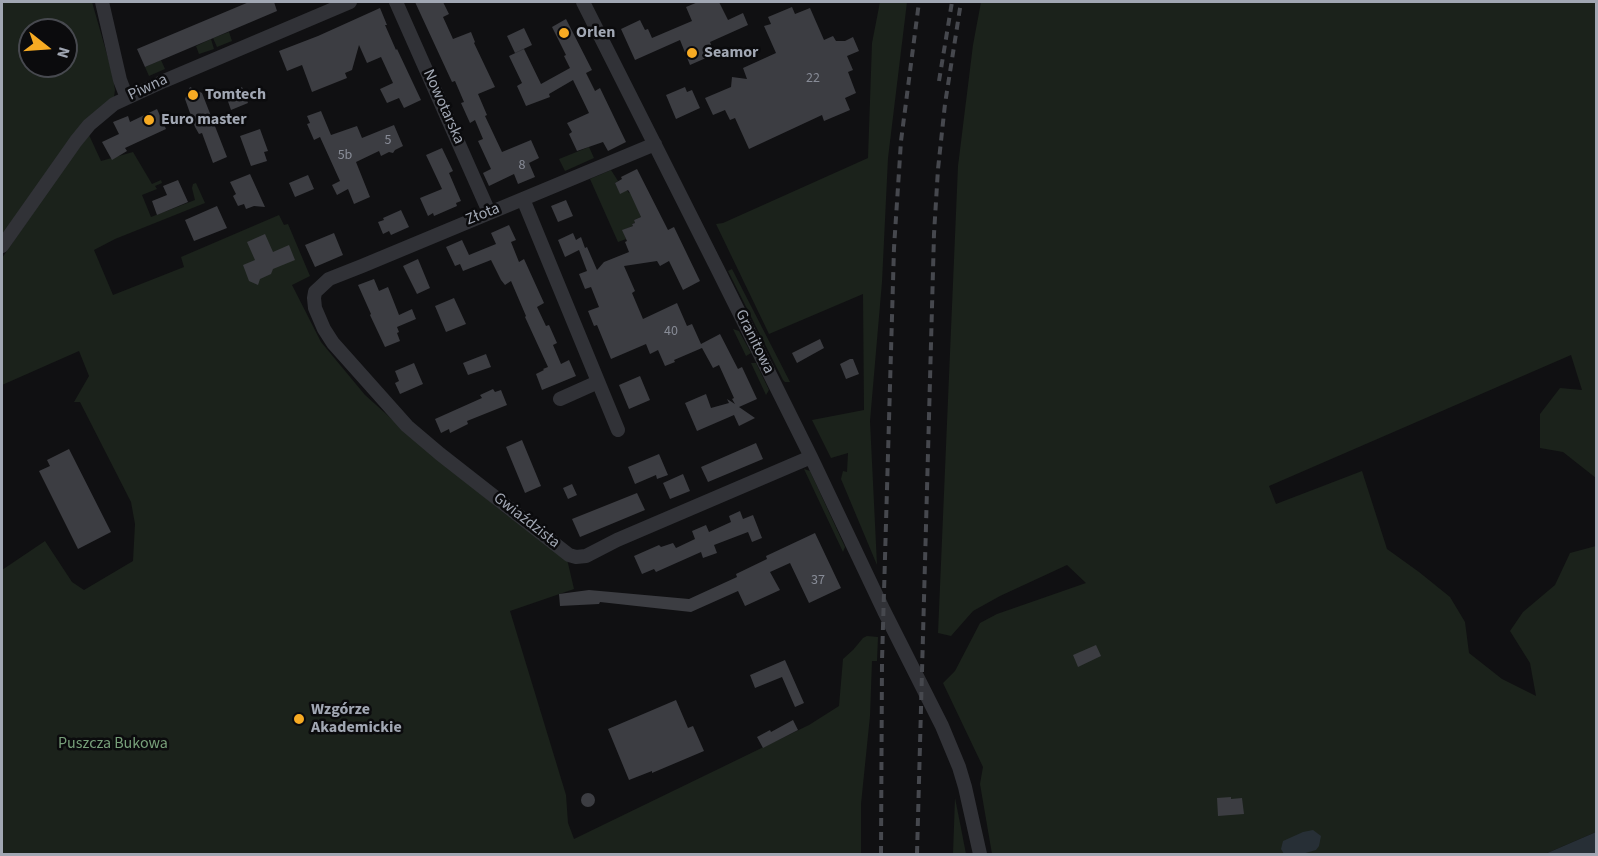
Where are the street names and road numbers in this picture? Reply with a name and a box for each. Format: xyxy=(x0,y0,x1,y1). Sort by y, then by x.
street label: Nowotarska xyxy=(418,67,468,147)
street label: Piwna xyxy=(125,71,171,105)
street label: Złota xyxy=(463,200,503,230)
street label: Granitowa xyxy=(730,307,778,377)
street label: Gwiaździsta xyxy=(489,489,563,553)

